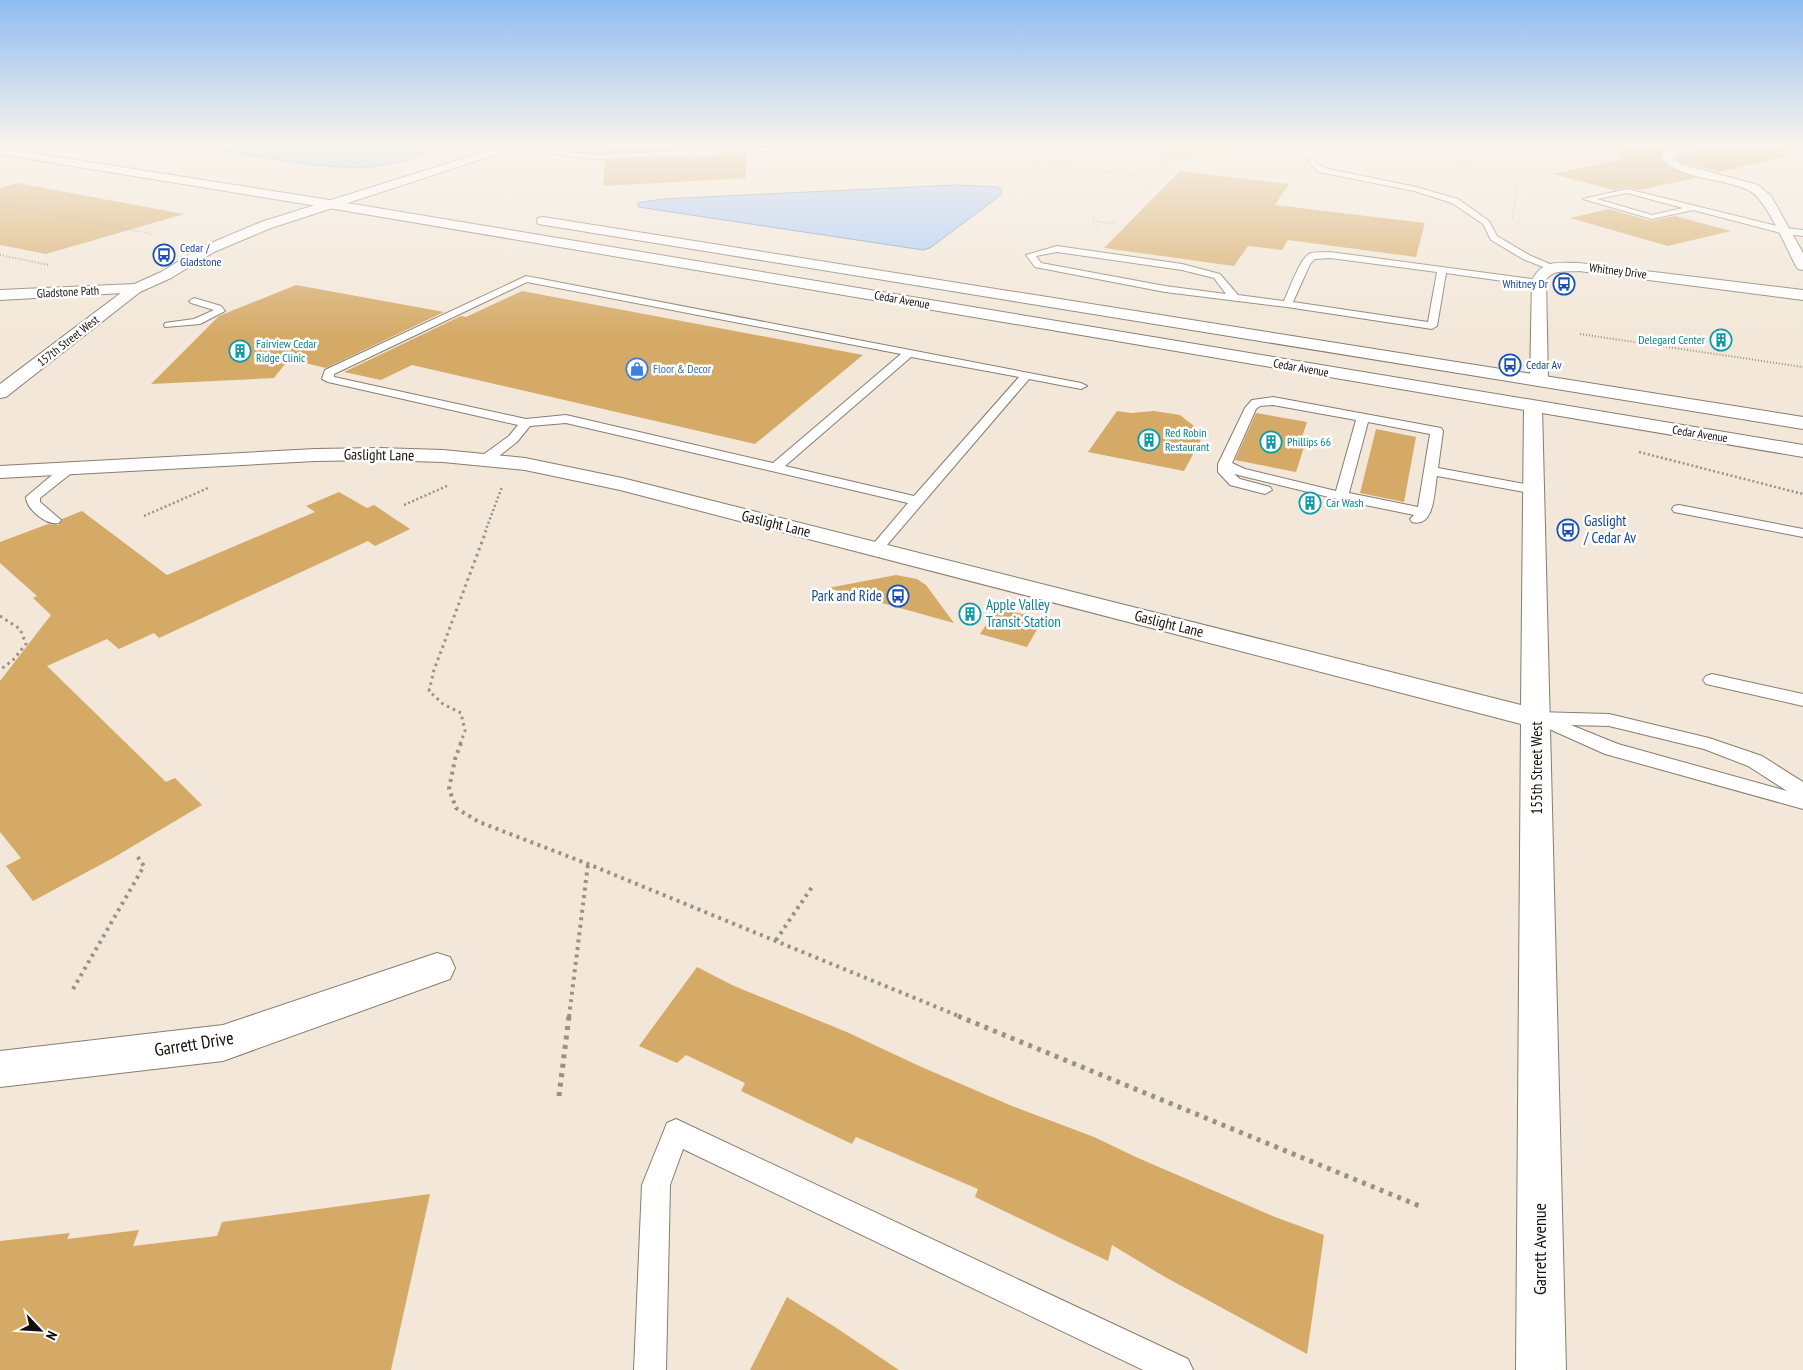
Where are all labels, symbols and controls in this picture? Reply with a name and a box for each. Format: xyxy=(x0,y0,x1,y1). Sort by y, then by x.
place label: Cedar / Gladstone xyxy=(180,240,221,269)
bus stop icon: Cedar / Gladstone xyxy=(152,243,176,267)
street label: Whitney Drive xyxy=(1588,260,1648,281)
bus stop icon: Whitney Dr xyxy=(1552,272,1576,296)
place label: Whitney Dr xyxy=(1502,276,1549,291)
street label: Gladstone Path xyxy=(36,282,100,301)
street label: Cedar Avenue xyxy=(873,287,931,312)
street label: 157th Street West xyxy=(34,311,102,369)
building icon: Delegard Center xyxy=(1709,328,1733,352)
place label: Delegard Center xyxy=(1638,332,1706,347)
place label: Fairview Cedar Ridge Clinic xyxy=(256,336,317,365)
building icon: Fairview Cedar Ridge Clinic xyxy=(228,339,252,363)
bus stop icon: Cedar Av xyxy=(1498,353,1522,377)
street label: Cedar Avenue xyxy=(1272,355,1330,380)
shop icon: Floor & Decor xyxy=(625,357,649,381)
place label: Cedar Av xyxy=(1526,357,1562,372)
place label: Floor & Decor xyxy=(653,361,712,376)
street label: Cedar Avenue xyxy=(1671,422,1729,445)
place label: Red Robin Restaurant xyxy=(1165,425,1210,454)
building icon: Red Robin Restaurant xyxy=(1137,428,1161,452)
building icon: Phillips 66 xyxy=(1259,430,1283,454)
place label: Phillips 66 xyxy=(1287,434,1331,449)
street label: Gaslight Lane xyxy=(344,444,414,465)
building icon: Car Wash xyxy=(1298,491,1322,515)
place label: Car Wash xyxy=(1326,495,1364,510)
street label: Gaslight Lane xyxy=(740,506,813,541)
place label: Gaslight / Cedar Av xyxy=(1583,511,1636,547)
bus stop icon: Gaslight / Cedar Av xyxy=(1556,518,1580,542)
bus stop icon: Park and Ride xyxy=(886,584,910,608)
place label: Park and Ride xyxy=(811,586,882,605)
place label: Apple Valley Transit Station xyxy=(986,595,1061,631)
building icon: Apple Valley Transit Station xyxy=(958,602,982,626)
street label: Gaslight Lane xyxy=(1133,606,1206,641)
street label: 155th Street West xyxy=(1527,721,1546,815)
street label: Garrett Drive xyxy=(153,1026,235,1061)
street label: Garrett Avenue xyxy=(1528,1203,1551,1295)
north arrow xyxy=(15,1305,65,1355)
text: N xyxy=(42,1328,62,1343)

